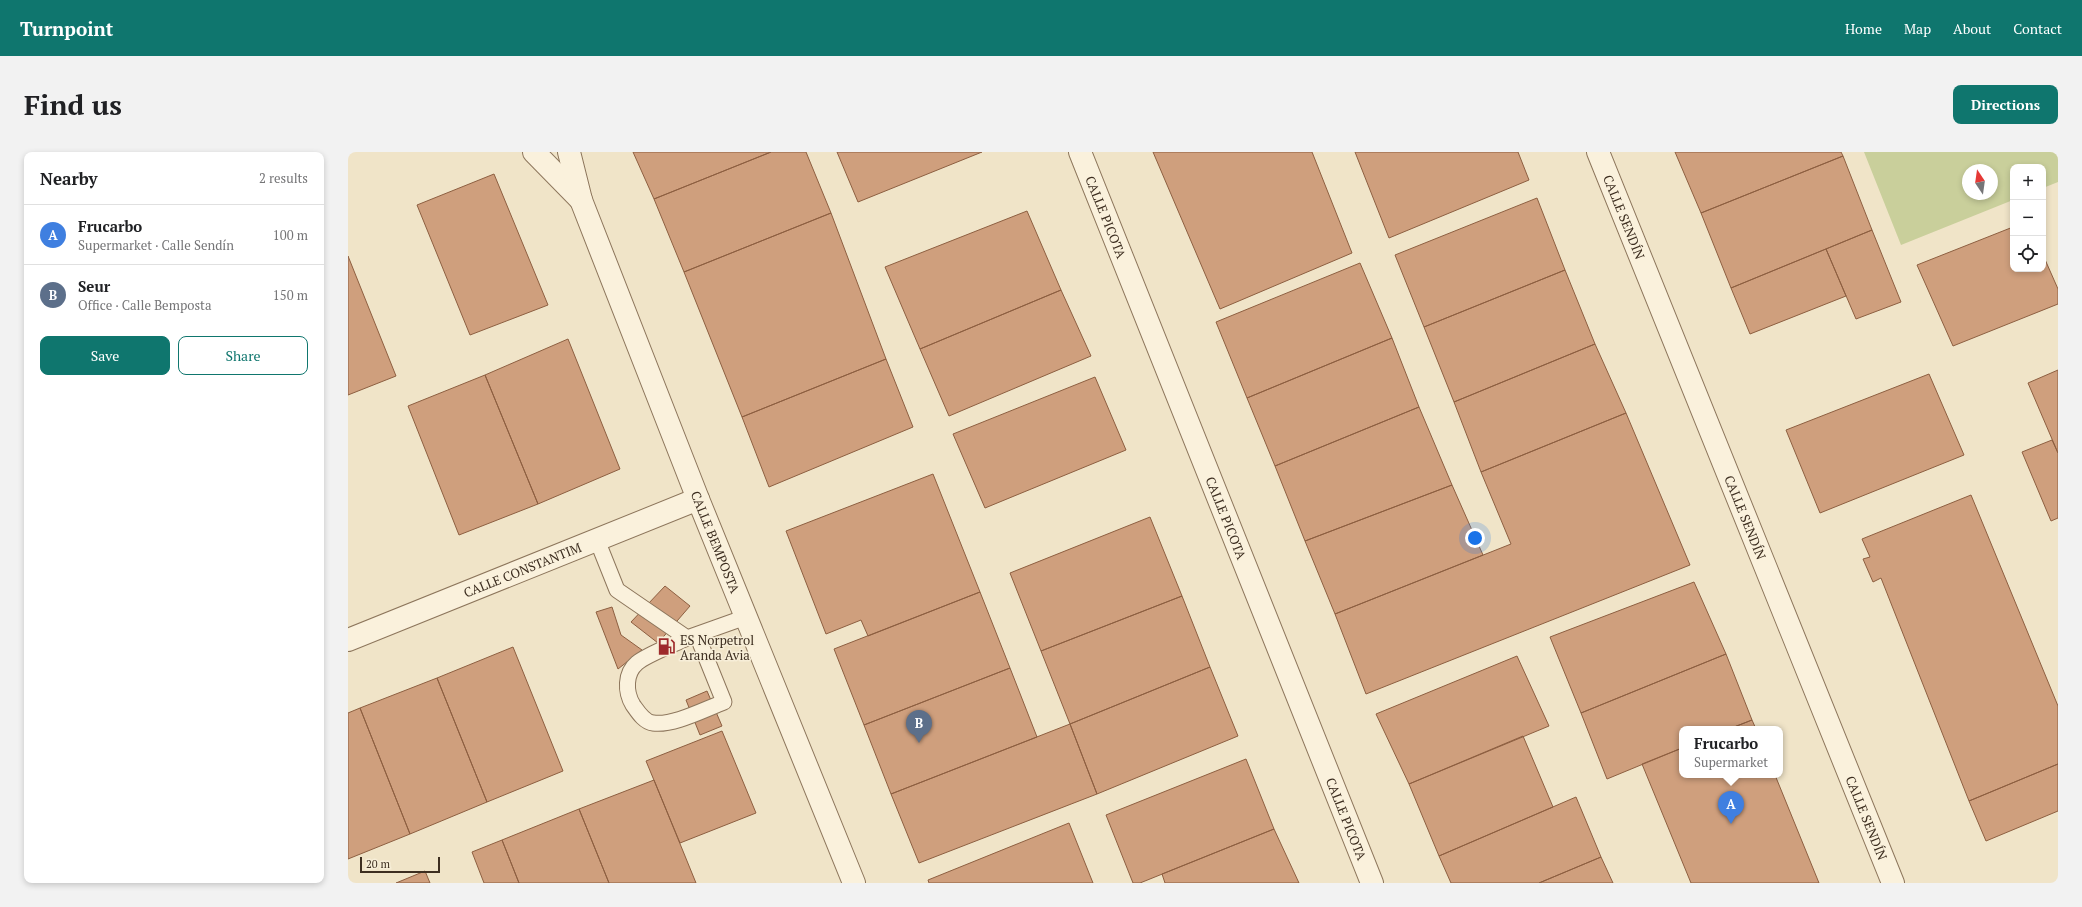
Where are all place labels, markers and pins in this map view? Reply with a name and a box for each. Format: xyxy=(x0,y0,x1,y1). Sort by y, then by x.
place label: ES Norpetrol Aranda Avia xyxy=(680,631,754,664)
fuel station icon: ES Norpetrol Aranda Avia xyxy=(657,637,677,657)
pin: B xyxy=(906,710,932,743)
pin: A xyxy=(1718,791,1744,824)

